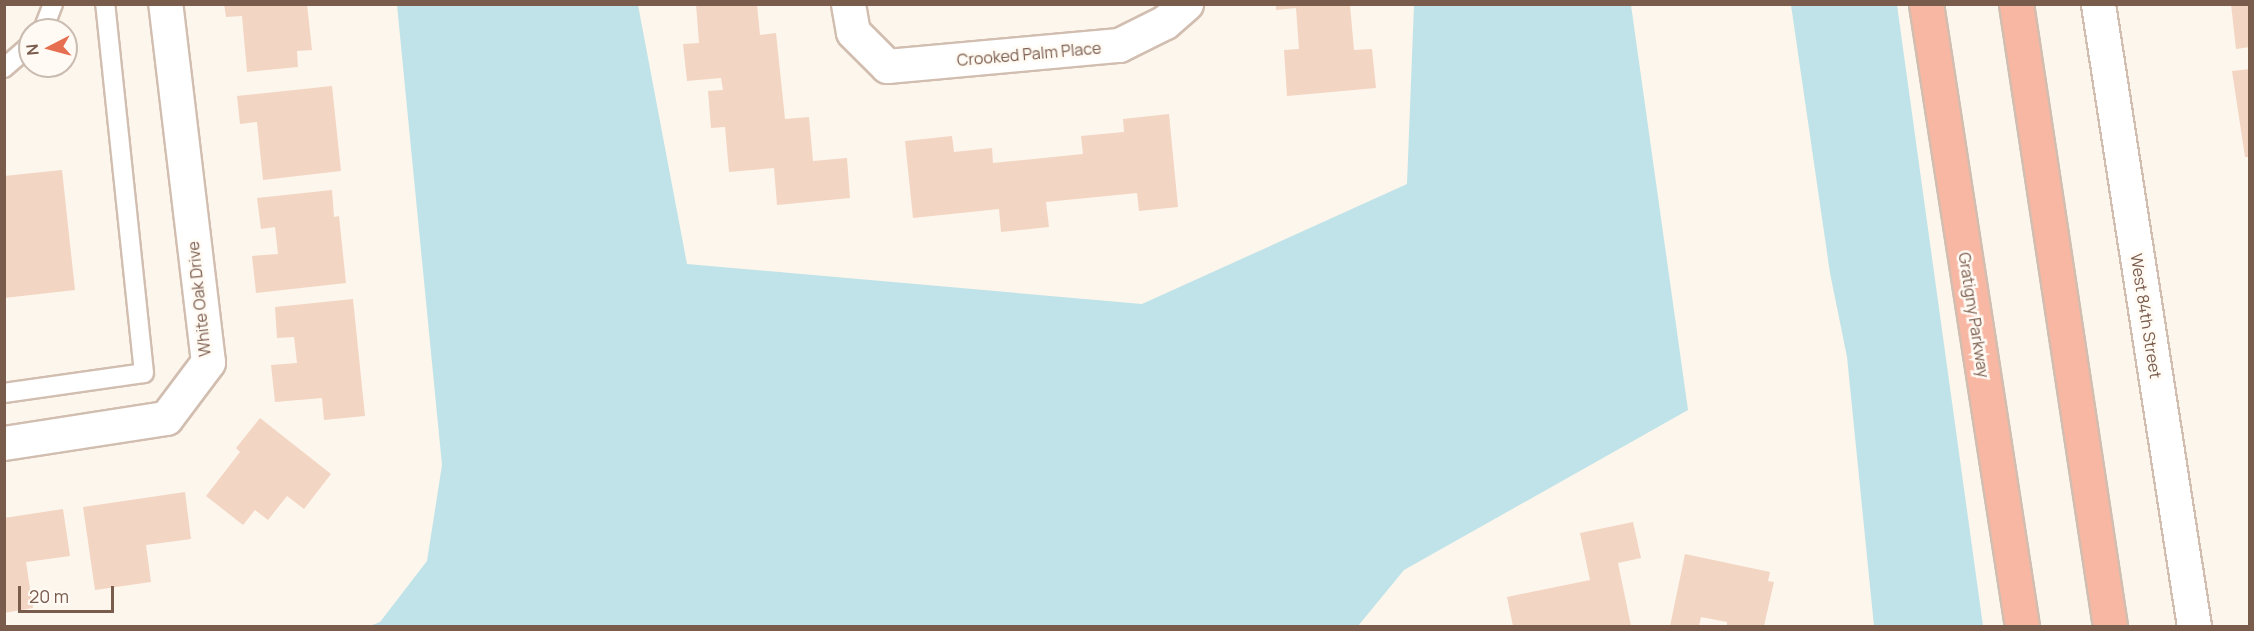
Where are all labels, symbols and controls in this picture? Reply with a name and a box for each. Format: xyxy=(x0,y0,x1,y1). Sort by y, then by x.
north arrow xyxy=(18,18,78,78)
street label: Crooked Palm Place xyxy=(956,38,1102,70)
text: N xyxy=(21,43,44,57)
street label: White Oak Drive xyxy=(183,240,215,358)
street label: Gratigny Parkway xyxy=(1955,251,1993,379)
street label: West 84th Street xyxy=(2127,252,2165,380)
scale bar xyxy=(21,574,117,612)
text: 20 m xyxy=(29,584,69,608)

